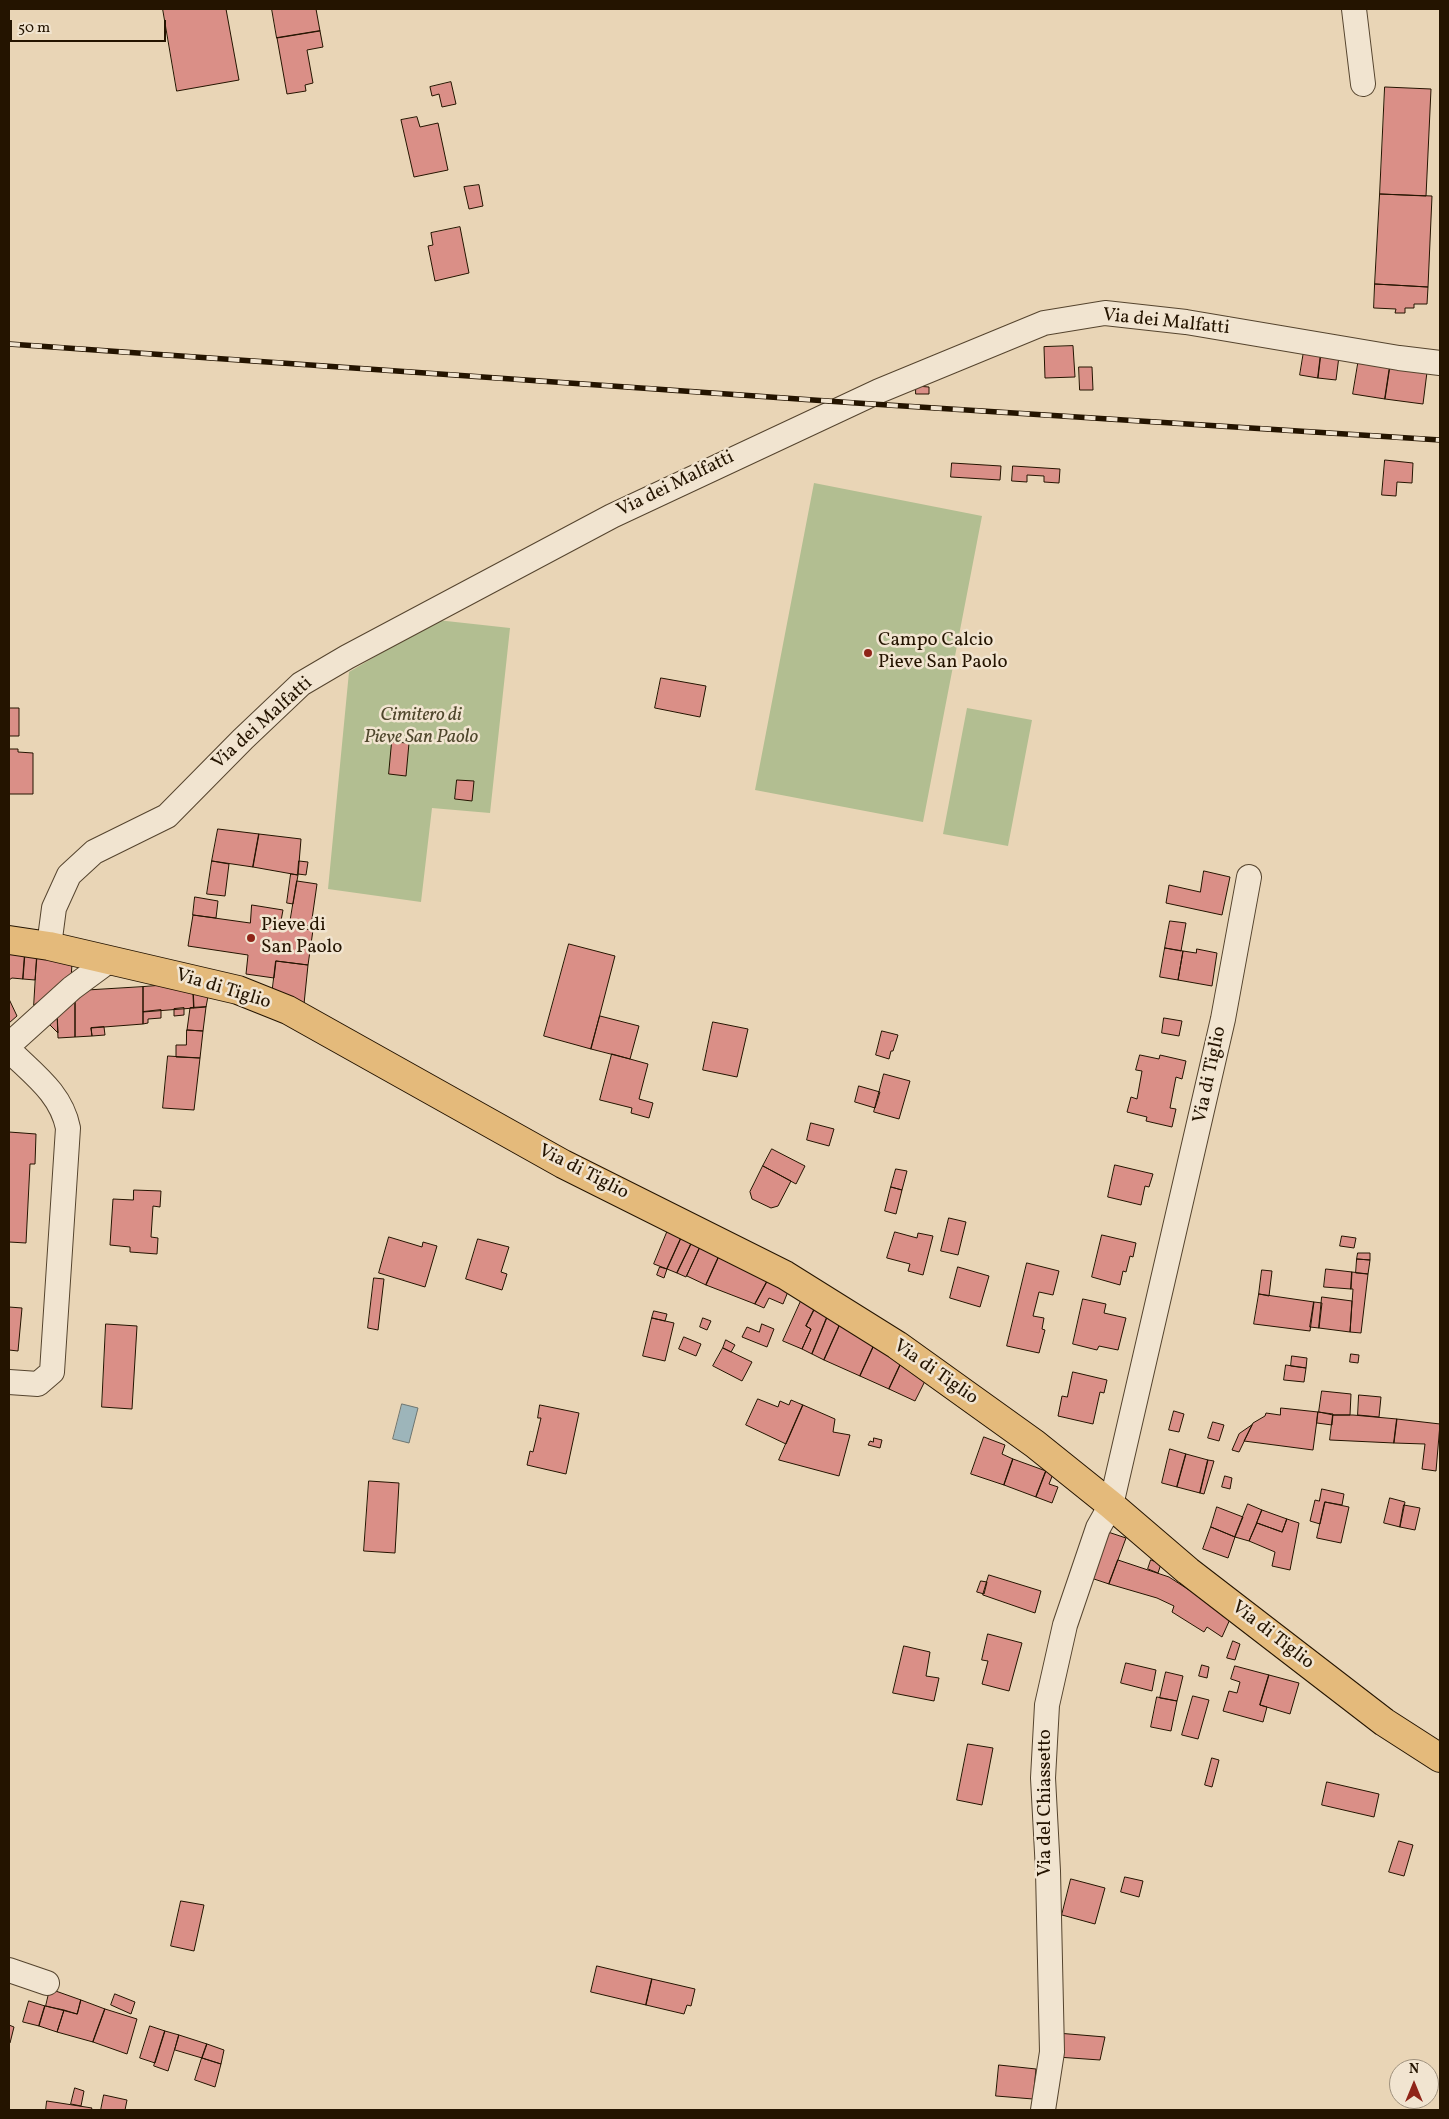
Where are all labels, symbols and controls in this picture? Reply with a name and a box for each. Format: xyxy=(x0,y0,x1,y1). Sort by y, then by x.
scale bar xyxy=(12,10,169,42)
text: 50 m xyxy=(18,18,50,39)
street label: Via dei Malfatti xyxy=(1101,305,1231,341)
street label: Via dei Malfatti xyxy=(614,447,738,523)
place label: Campo Calcio Pieve San Paolo xyxy=(878,631,1008,675)
marker: Campo Calcio Pieve San Paolo xyxy=(862,647,874,659)
street label: Via dei Malfatti xyxy=(208,673,318,775)
park label: Cimitero di Pieve San Paolo xyxy=(364,706,478,750)
place label: Pieve di San Paolo xyxy=(261,916,342,960)
marker: Pieve di San Paolo xyxy=(245,932,257,944)
street label: Via di Tiglio xyxy=(173,965,273,1015)
street label: Via di Tiglio xyxy=(1190,1025,1232,1125)
street label: Via di Tiglio xyxy=(534,1141,632,1205)
street label: Via di Tiglio xyxy=(888,1335,982,1411)
street label: Via di Tiglio xyxy=(1226,1597,1318,1675)
street label: Via del Chiassetto xyxy=(1036,1729,1058,1877)
north arrow xyxy=(1389,2059,1439,2109)
text: N xyxy=(1409,2060,1419,2079)

